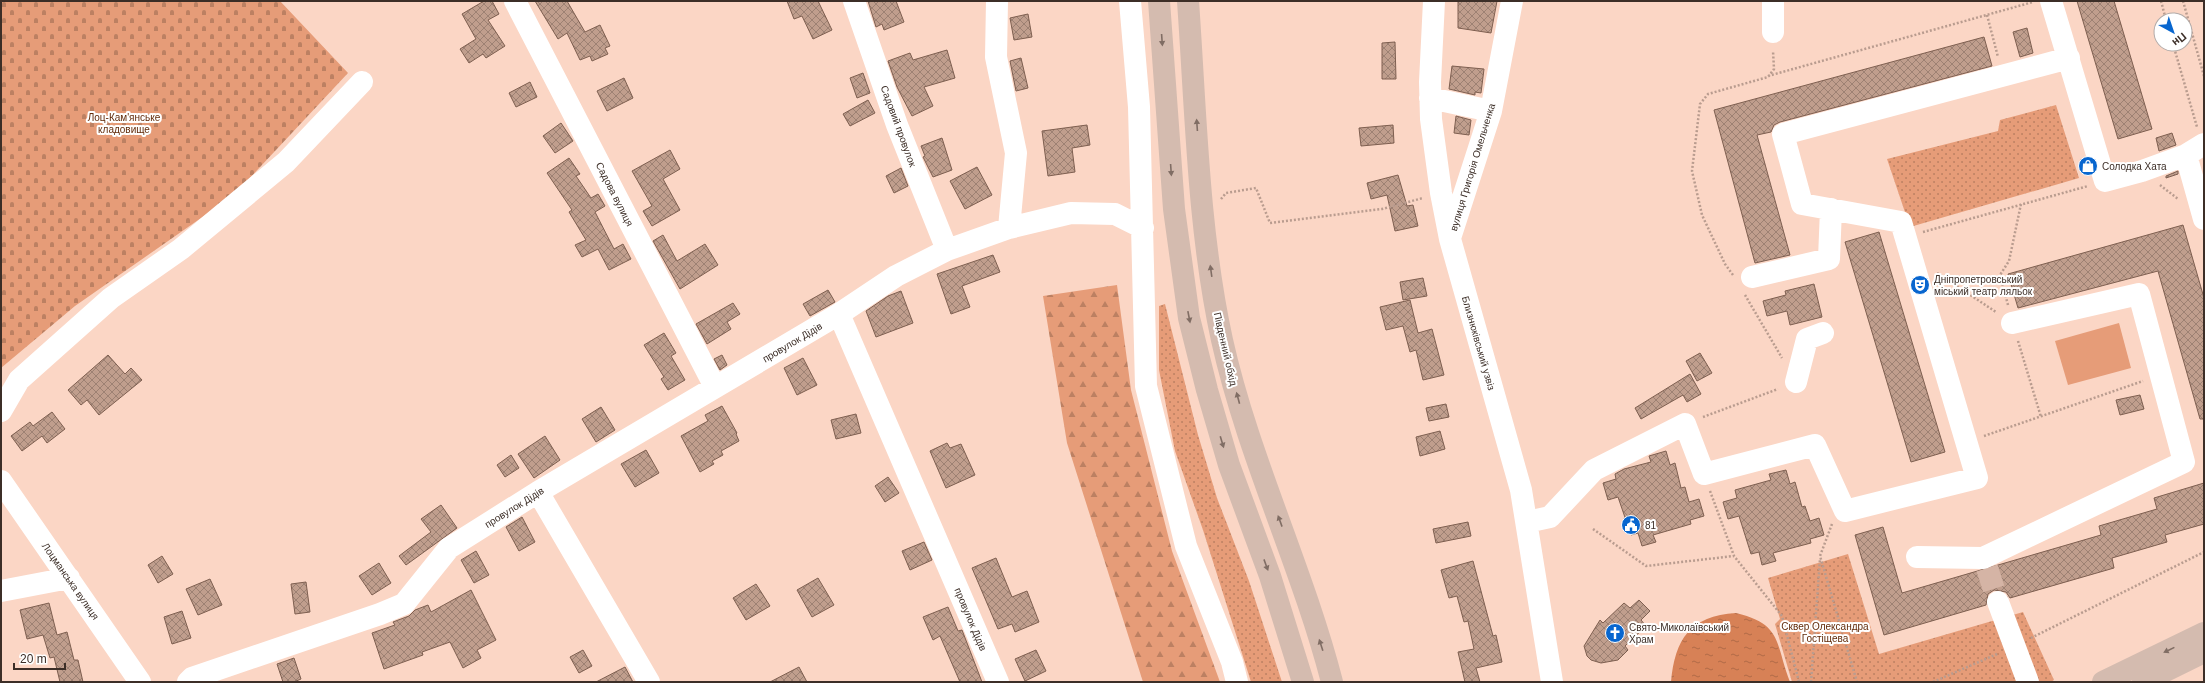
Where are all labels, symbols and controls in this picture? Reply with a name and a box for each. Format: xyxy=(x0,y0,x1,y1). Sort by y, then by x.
north arrow xyxy=(2153,12,2193,52)
text: Пн xyxy=(2170,30,2189,49)
one-way arrow xyxy=(1158,34,1165,46)
street label: Садовий провулок xyxy=(879,84,919,169)
street label: вулиця Григорія Омельченка xyxy=(1448,102,1497,232)
park label: Лоц-Кам'янcьке кладовище xyxy=(88,112,161,135)
one-way arrow xyxy=(1193,119,1200,131)
shop icon: Солодка Хата xyxy=(2077,155,2099,177)
street label: Садова вулиця xyxy=(594,160,635,228)
place label: Солодка Хата xyxy=(2102,161,2167,172)
one-way arrow xyxy=(1167,164,1174,176)
one-way arrow xyxy=(1207,265,1214,278)
theatre icon: Дніпропетровський міський театр ляльок xyxy=(1909,274,1931,296)
place label: Дніпропетровський міський театр ляльок xyxy=(1934,274,2033,297)
street label: Близнюківський узвіз xyxy=(1460,295,1497,392)
one-way arrow xyxy=(1187,311,1193,323)
street label: Південний обхід xyxy=(1212,311,1239,387)
street label: провулок Дідів xyxy=(761,320,824,365)
one-way arrow xyxy=(1235,392,1241,404)
one-way arrow xyxy=(1219,437,1225,449)
street label: провулок Дідів xyxy=(483,485,546,530)
public building icon: 81 xyxy=(1620,514,1642,536)
one-way arrow xyxy=(1276,515,1282,527)
place label: 81 xyxy=(1645,520,1657,531)
street label: Лоцманська вулиця xyxy=(40,541,101,622)
one-way arrow xyxy=(1263,559,1269,571)
street label: провулок Дідів xyxy=(952,586,989,652)
park label: Сквер Олександра Гостіщева xyxy=(1781,621,1869,644)
church icon: Свято-Миколаївський Храм xyxy=(1604,622,1626,644)
place label: Свято-Миколаївський Храм xyxy=(1629,622,1729,645)
one-way arrow xyxy=(1318,638,1324,650)
scale bar xyxy=(14,645,65,671)
one-way arrow xyxy=(2163,647,2175,653)
text: 20 m xyxy=(20,652,47,666)

